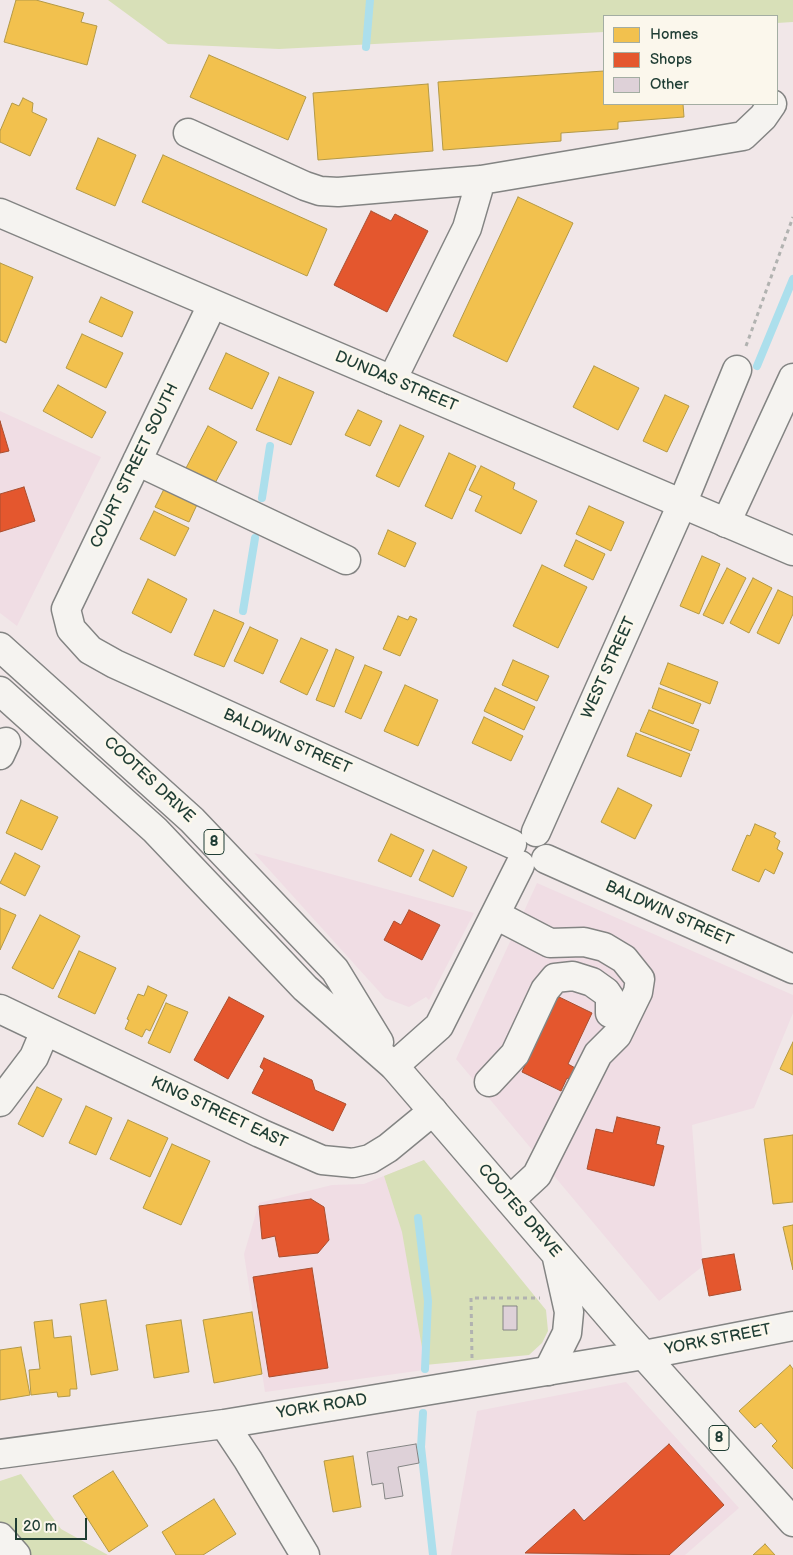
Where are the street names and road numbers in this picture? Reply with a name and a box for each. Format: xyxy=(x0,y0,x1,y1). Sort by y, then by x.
street label: DUNDAS STREET xyxy=(332,347,460,417)
street label: COURT STREET SOUTH xyxy=(87,380,183,552)
street label: WEST STREET xyxy=(578,614,640,722)
street label: BALDWIN STREET xyxy=(220,705,354,779)
street label: COOTES DRIVE xyxy=(100,733,198,827)
road number: 8 xyxy=(204,830,224,854)
street label: BALDWIN STREET xyxy=(602,877,736,951)
street label: KING STREET EAST xyxy=(148,1073,290,1153)
street label: COOTES DRIVE xyxy=(473,1160,565,1262)
street label: YORK STREET xyxy=(663,1320,773,1360)
street label: YORK ROAD xyxy=(275,1390,369,1424)
road number: 8 xyxy=(709,1426,729,1450)

